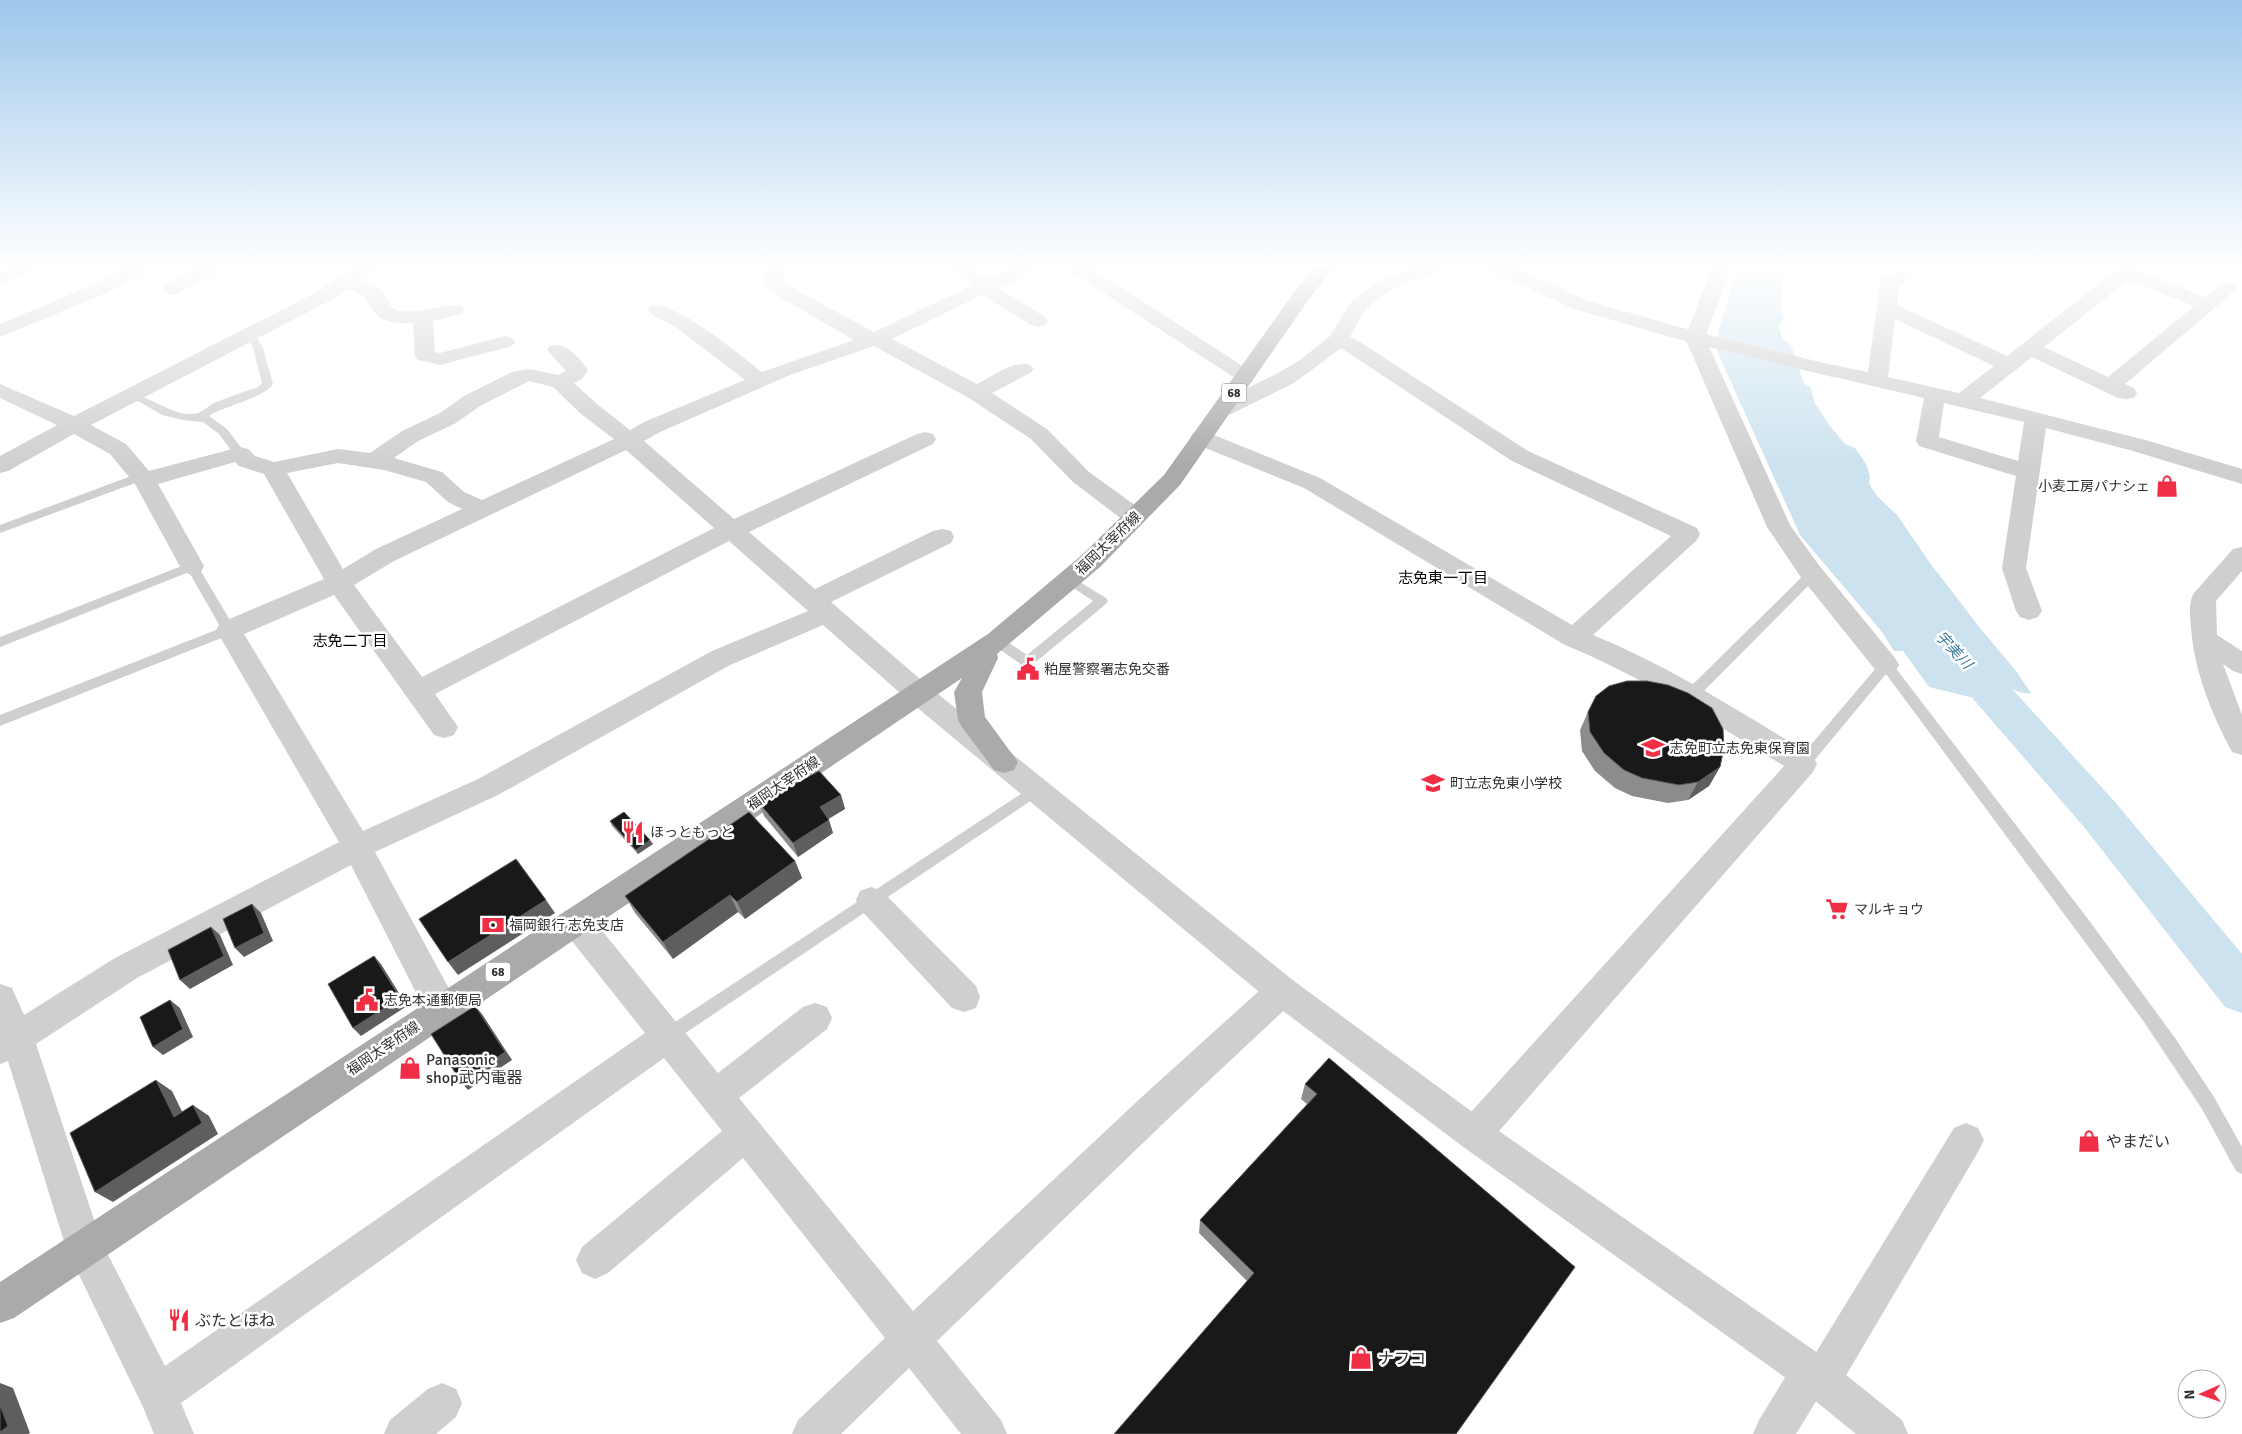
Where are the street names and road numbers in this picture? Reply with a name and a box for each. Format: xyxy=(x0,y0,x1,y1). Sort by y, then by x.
road number: 68 xyxy=(1222,383,1246,402)
street label: 福岡太宰府線 xyxy=(1072,508,1144,579)
street label: 福岡太宰府線 xyxy=(744,753,823,814)
road number: 68 xyxy=(486,962,510,982)
street label: 福岡太宰府線 xyxy=(344,1018,423,1079)

